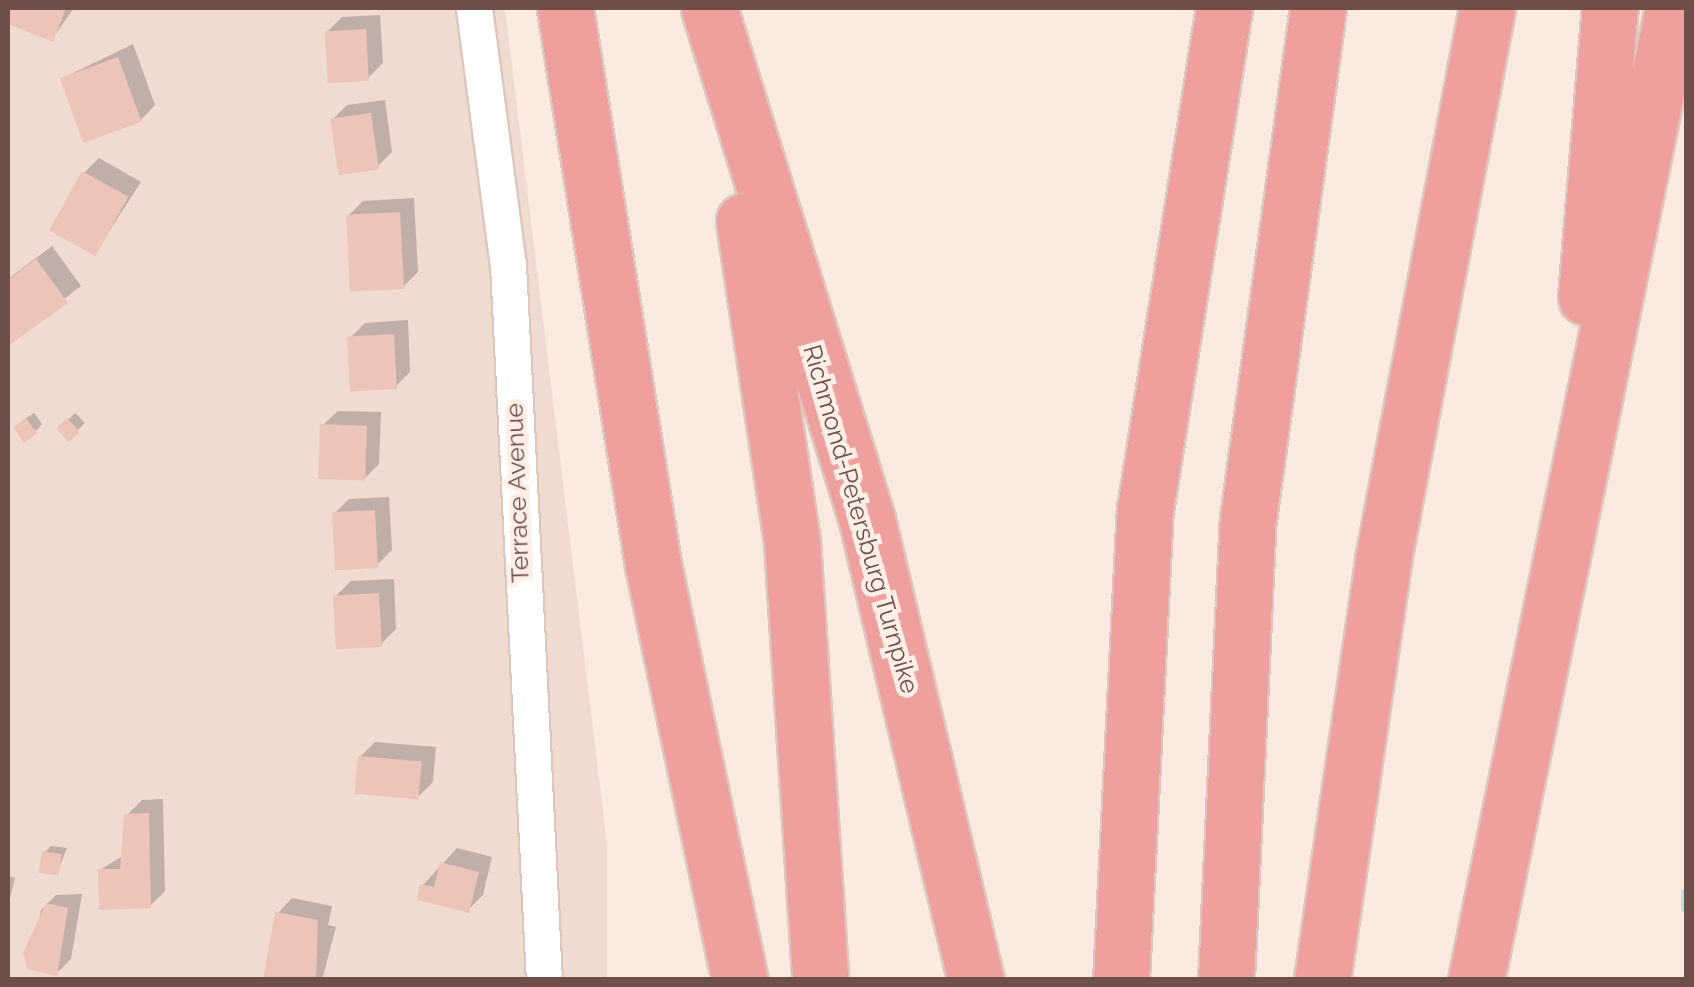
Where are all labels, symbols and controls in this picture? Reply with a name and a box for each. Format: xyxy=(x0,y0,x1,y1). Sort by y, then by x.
street label: Richmond-Petersburg Turnpike xyxy=(797,341,925,697)
street label: Terrace Avenue xyxy=(499,402,535,584)

